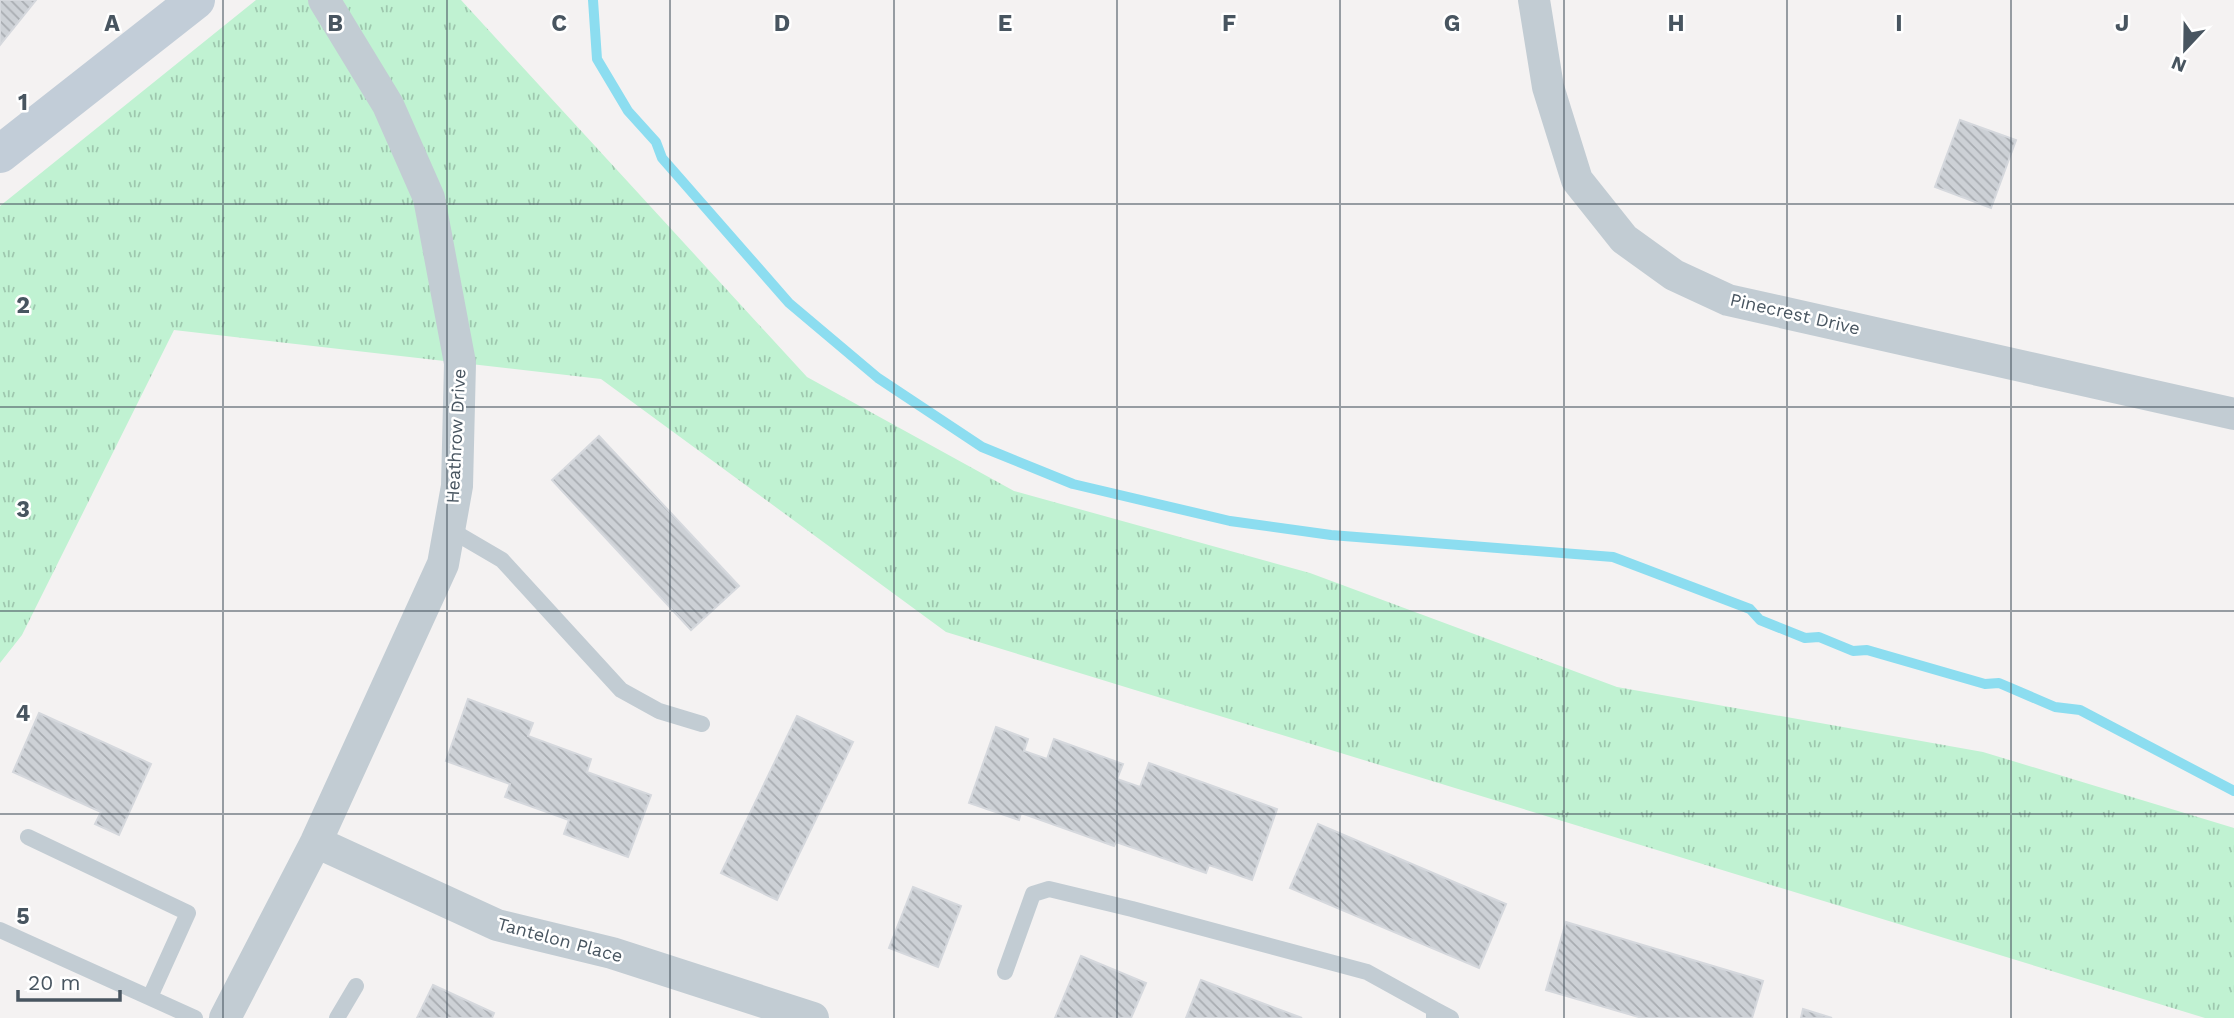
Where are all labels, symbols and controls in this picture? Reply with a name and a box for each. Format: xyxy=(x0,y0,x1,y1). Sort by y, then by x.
text: A xyxy=(104,10,120,37)
text: B xyxy=(327,10,343,37)
text: C xyxy=(551,10,567,37)
text: D xyxy=(774,10,790,37)
text: E xyxy=(998,10,1012,37)
text: F xyxy=(1222,10,1236,37)
text: G xyxy=(1444,10,1460,37)
text: H xyxy=(1667,10,1685,37)
text: I xyxy=(1895,10,1903,37)
text: J xyxy=(2115,10,2129,37)
north arrow xyxy=(2150,14,2220,84)
text: N xyxy=(2168,51,2190,78)
text: 1 xyxy=(18,89,28,116)
street label: Pinecrest Drive xyxy=(1728,288,1862,339)
text: 2 xyxy=(16,292,30,319)
street label: Heathrow Drive xyxy=(441,368,470,504)
text: 3 xyxy=(16,496,30,523)
text: 4 xyxy=(16,700,31,727)
text: 5 xyxy=(16,903,30,930)
street label: Tantelon Place xyxy=(495,913,625,966)
scale bar xyxy=(18,958,119,1002)
text: 20 m xyxy=(28,970,80,995)

